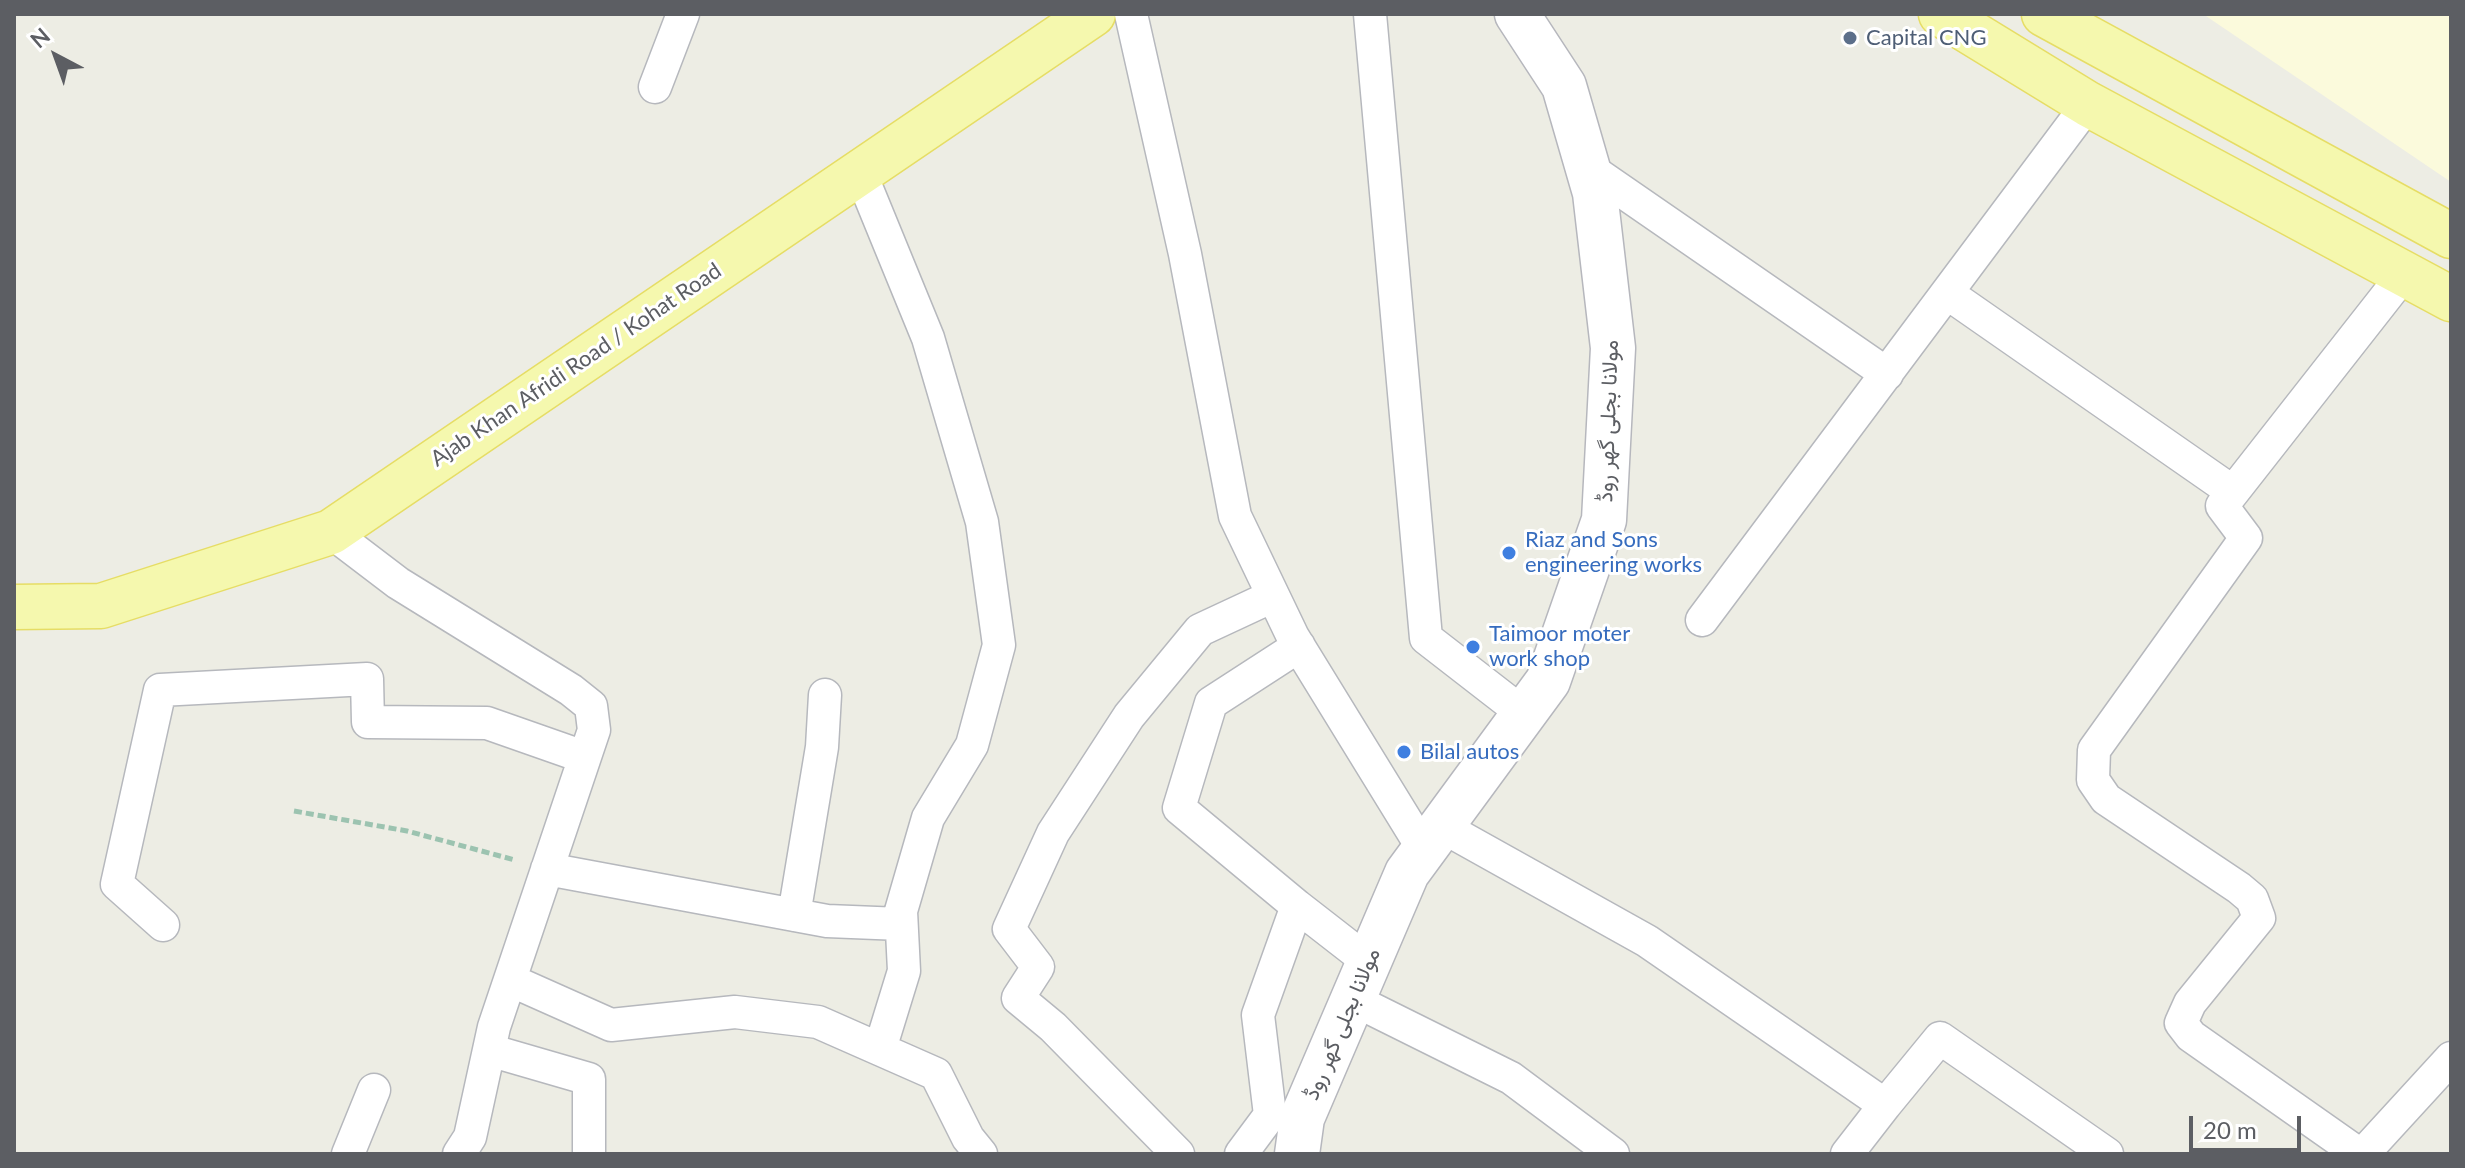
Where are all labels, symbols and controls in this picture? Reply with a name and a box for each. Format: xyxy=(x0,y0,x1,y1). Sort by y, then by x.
north arrow xyxy=(16,16,96,96)
text: N xyxy=(25,22,55,53)
place label: Capital CNG xyxy=(1866,25,1986,51)
marker: Capital CNG xyxy=(1841,29,1859,47)
street label: Ajab Khan Afridi Road / Kohat Road xyxy=(426,258,726,472)
street label: مولانا بجلی گھر روڈ xyxy=(1592,339,1624,503)
place label: Riaz and Sons engineering works xyxy=(1525,527,1702,578)
marker: Riaz and Sons engineering works xyxy=(1500,544,1518,562)
place label: Taimoor moter work shop xyxy=(1489,621,1630,672)
marker: Taimoor moter work shop xyxy=(1464,638,1482,656)
place label: Bilal autos xyxy=(1420,739,1519,765)
marker: Bilal autos xyxy=(1395,743,1413,761)
street label: مولانا بجلی گھر روڈ xyxy=(1298,944,1386,1104)
scale bar xyxy=(2193,1100,2305,1150)
text: 20 m xyxy=(2203,1115,2257,1144)

